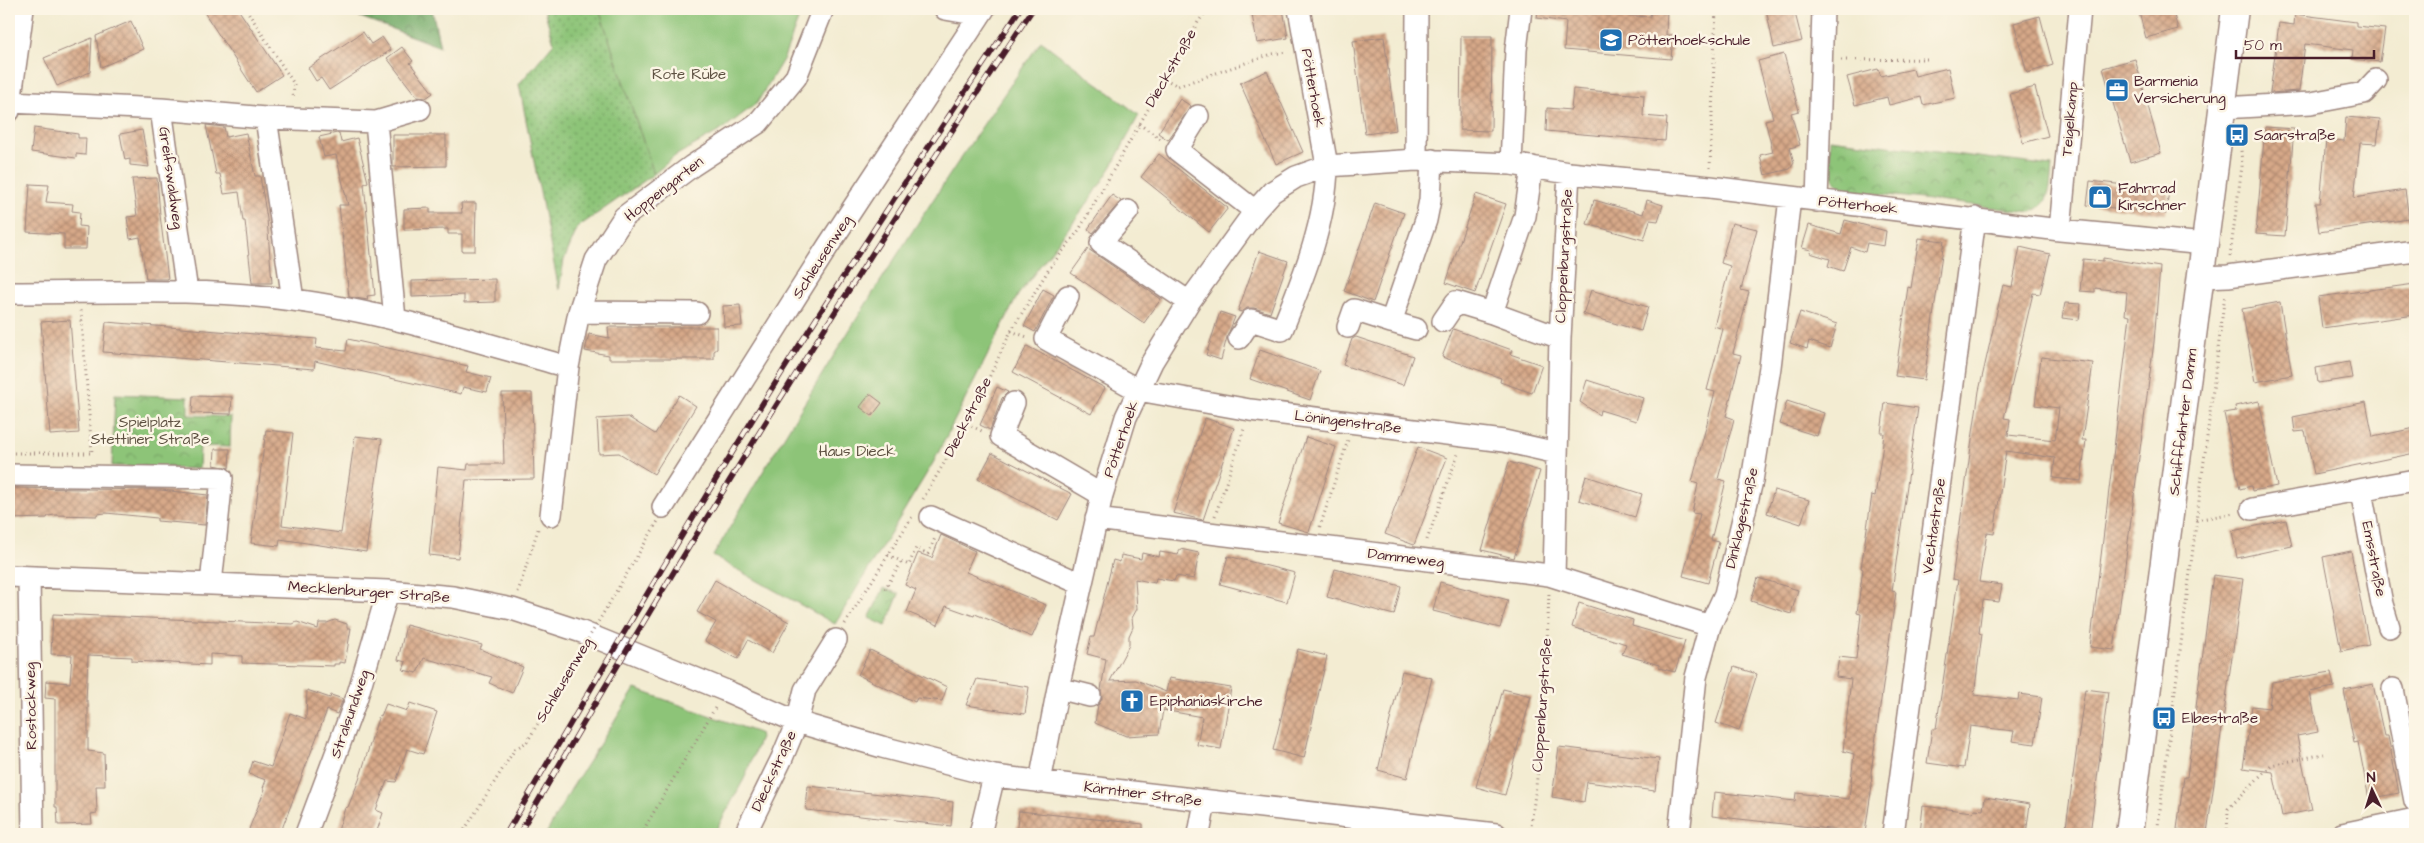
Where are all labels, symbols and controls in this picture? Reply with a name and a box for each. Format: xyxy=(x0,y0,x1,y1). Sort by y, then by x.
street label: Dieckstraße xyxy=(1140,25,1202,111)
school or university icon: Pötterhoekschule xyxy=(1598,27,1624,53)
scale bar xyxy=(2236,28,2374,60)
place label: Pötterhoekschule xyxy=(1628,30,1750,51)
text: 50 m xyxy=(2244,35,2282,56)
street label: Pötterhoek xyxy=(1296,47,1330,129)
park label: Rote Rübe xyxy=(652,64,726,85)
place label: Barmenia Versicherung xyxy=(2134,71,2226,110)
office icon: Barmenia Versicherung xyxy=(2104,77,2130,103)
street label: Teigelkamp xyxy=(2056,81,2085,157)
bus stop icon: Saarstraße xyxy=(2224,122,2250,148)
street label: Greifswaldweg xyxy=(152,125,189,231)
place label: Saarstraße xyxy=(2254,125,2335,146)
street label: Hoppengarten xyxy=(620,151,709,227)
place label: Fahrrad Kirschner xyxy=(2118,178,2186,216)
shop icon: Fahrrad Kirschner xyxy=(2087,184,2113,210)
street label: Cloppenburgstraße xyxy=(1550,189,1579,324)
street label: Pötterhoek xyxy=(1817,190,1899,220)
street label: Schleusenweg xyxy=(787,211,858,303)
street label: Schifffahrter Damm xyxy=(2164,347,2202,497)
street label: Dieckstraße xyxy=(939,373,997,461)
street label: Pötterhoek xyxy=(1098,398,1144,480)
street label: Löningenstraße xyxy=(1293,405,1403,440)
park label: Spielplatz Stettiner Straße xyxy=(91,412,209,450)
park label: Haus Dieck xyxy=(819,441,895,462)
street label: Dinklagestraße xyxy=(1720,466,1765,571)
street label: Vechtastraße xyxy=(1917,477,1951,575)
street label: Emsstraße xyxy=(2356,520,2392,598)
street label: Dammeweg xyxy=(1366,543,1446,574)
street label: Mecklenburger Straße xyxy=(287,576,451,609)
street label: Schleusenweg xyxy=(530,633,599,727)
street label: Cloppenburgstraße xyxy=(1527,637,1558,773)
street label: Rostockweg xyxy=(20,662,43,750)
street label: Stralsundweg xyxy=(325,667,376,761)
church icon: Epiphaniaskirche xyxy=(1119,688,1145,714)
place label: Epiphaniaskirche xyxy=(1150,691,1263,712)
bus stop icon: Elbestraße xyxy=(2151,705,2177,731)
place label: Elbestraße xyxy=(2182,708,2258,729)
street label: Dieckstraße xyxy=(746,727,802,815)
north arrow xyxy=(2346,766,2396,816)
text: N xyxy=(2366,768,2376,788)
street label: Kärntner Straße xyxy=(1083,776,1203,812)

